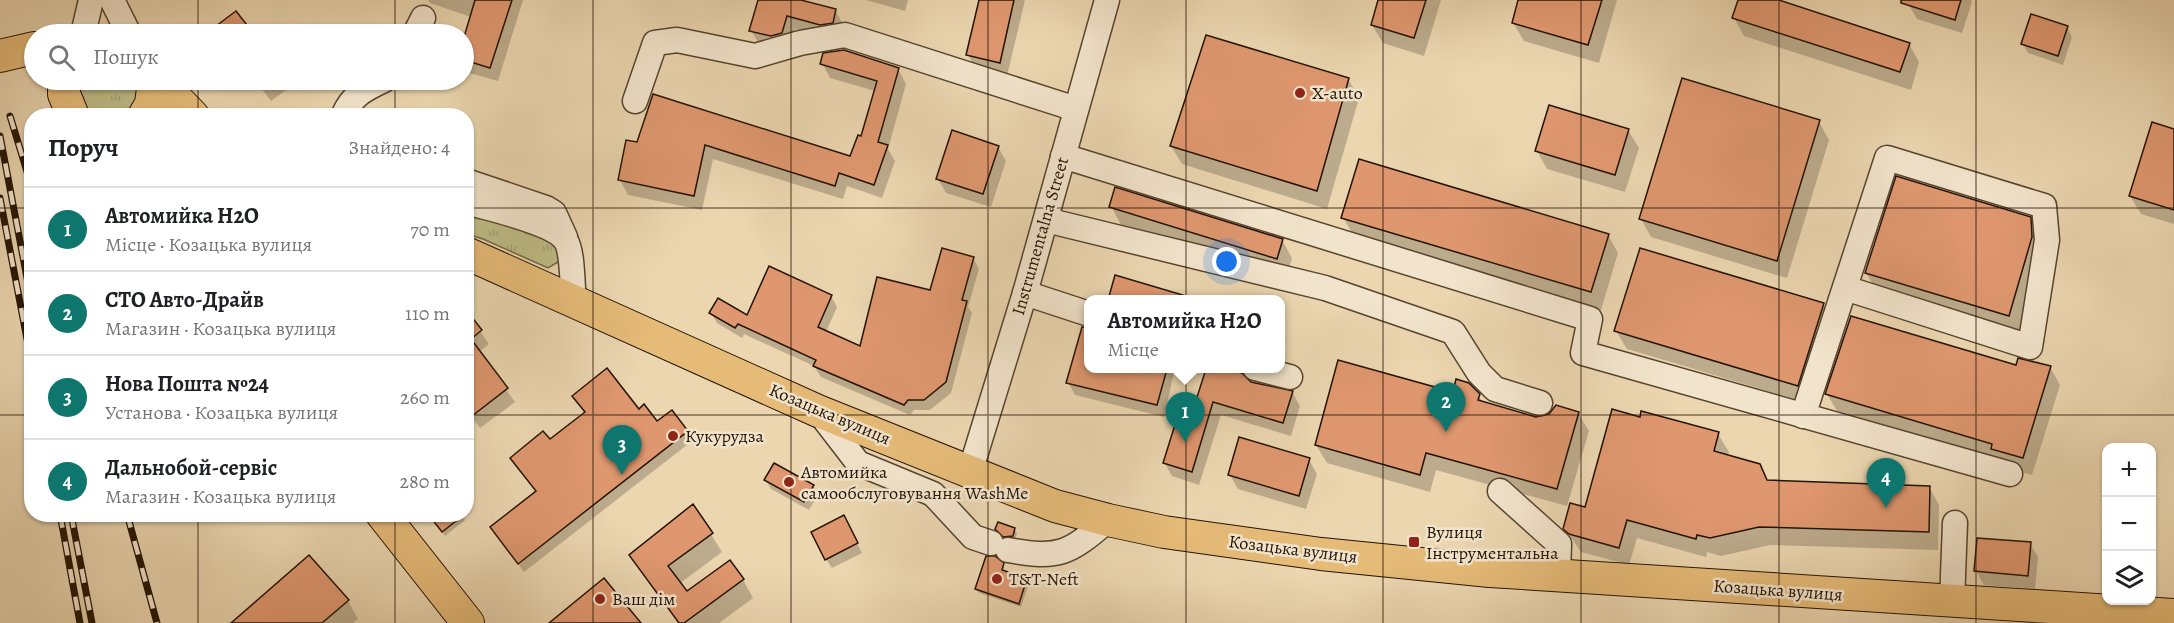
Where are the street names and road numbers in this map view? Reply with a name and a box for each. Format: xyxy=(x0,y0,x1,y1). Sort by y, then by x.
street label: Instrumentalna Street xyxy=(1006,154,1074,318)
street label: Козацька вулиця xyxy=(766,378,894,450)
street label: Козацька вулиця xyxy=(1227,529,1359,569)
street label: Козацька вулиця xyxy=(1712,574,1844,606)

